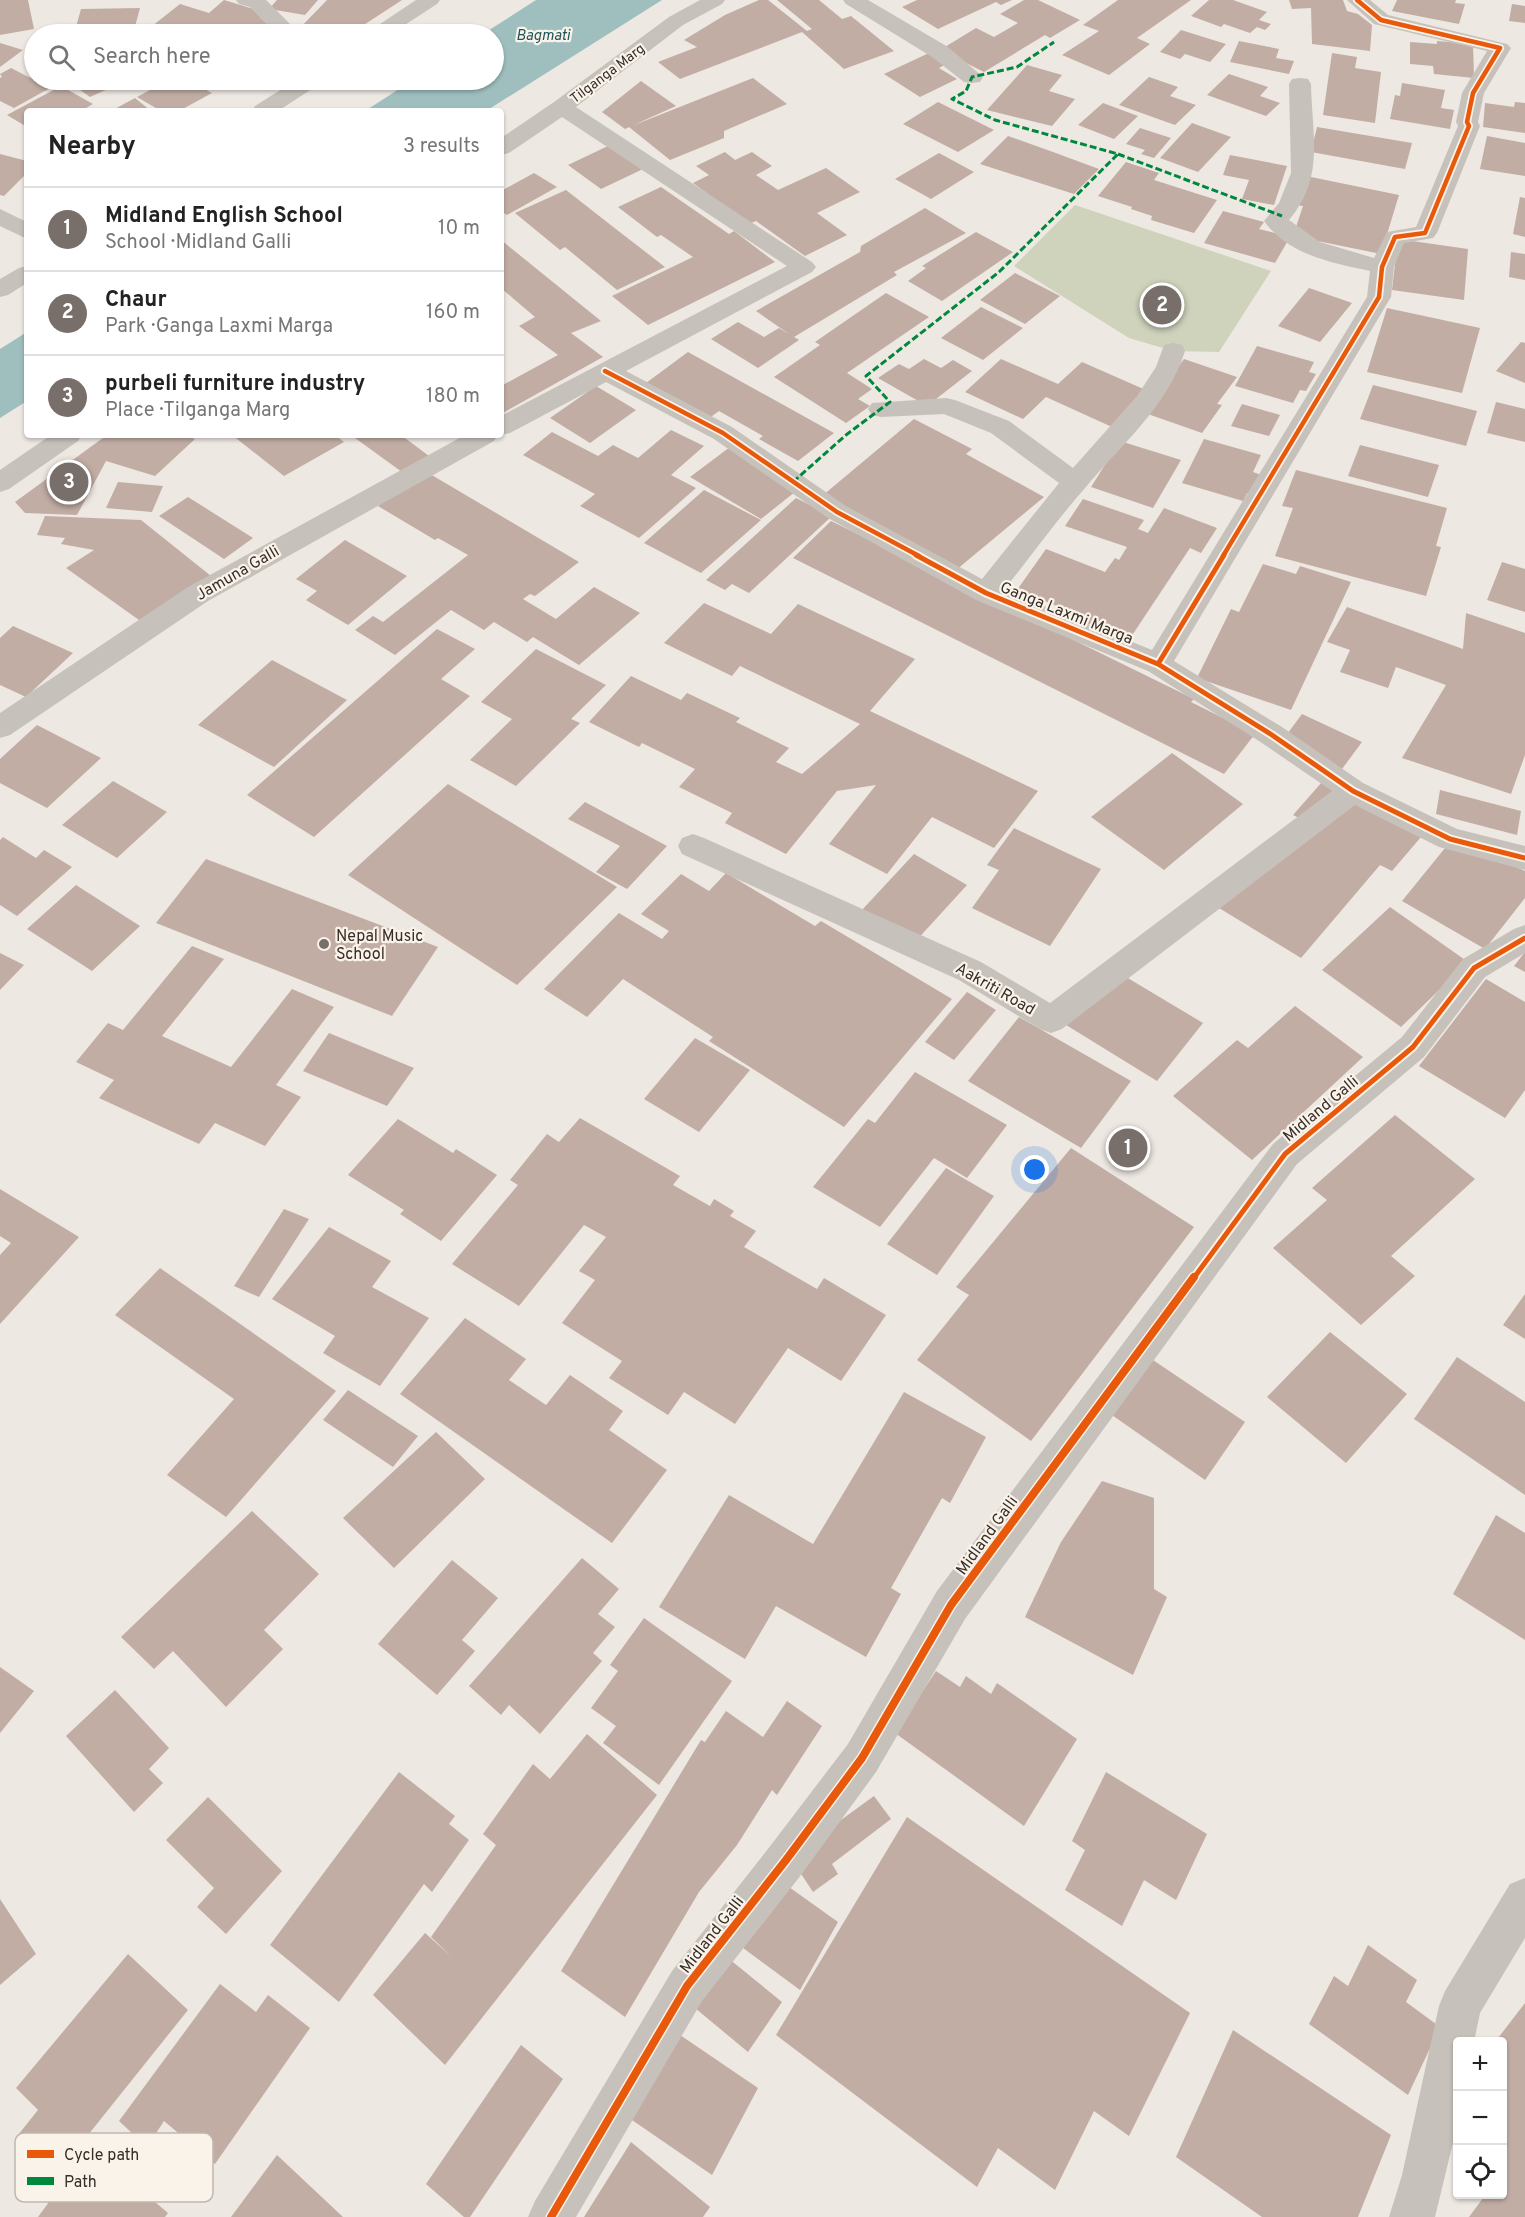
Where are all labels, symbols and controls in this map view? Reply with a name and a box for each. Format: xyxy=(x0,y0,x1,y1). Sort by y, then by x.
search box xyxy=(24,24,504,90)
water label: Bagmati xyxy=(516,27,571,46)
icon: search xyxy=(45,41,78,74)
street label: Tilganga Marg xyxy=(567,41,649,108)
text: Search here xyxy=(93,44,211,71)
text: Nearby xyxy=(48,131,136,164)
text: 3 results xyxy=(403,134,480,160)
text: Midland English School xyxy=(105,203,343,230)
text: 1 xyxy=(64,216,72,242)
text: 10 m xyxy=(438,216,480,242)
text: School · Midland Galli xyxy=(105,230,291,256)
pin: 2 xyxy=(1142,282,1182,328)
text: Chaur xyxy=(105,287,167,314)
text: 2 xyxy=(61,300,74,326)
text: 160 m xyxy=(426,300,480,326)
text: Park · Ganga Laxmi Marga xyxy=(105,314,333,340)
text: purbeli furniture industry xyxy=(105,371,365,398)
text: 3 xyxy=(62,384,74,410)
text: 180 m xyxy=(426,384,480,410)
text: Place · Tilganga Marg xyxy=(105,398,290,424)
pin: 3 xyxy=(50,460,88,504)
street label: Jamuna Galli xyxy=(193,542,283,606)
street label: Ganga Laxmi Marga xyxy=(997,578,1136,650)
place label: Nepal Music School xyxy=(336,927,423,965)
marker: Nepal Music School xyxy=(317,937,331,951)
street label: Aakriti Road xyxy=(952,959,1038,1021)
street label: Midland Galli xyxy=(1279,1072,1363,1147)
pin: 1 xyxy=(1108,1126,1148,1170)
your location xyxy=(1020,1155,1049,1184)
street label: Midland Galli xyxy=(952,1493,1023,1580)
street label: Midland Galli xyxy=(676,1893,749,1978)
map controls xyxy=(1453,2037,1507,2199)
button: + xyxy=(1453,2037,1507,2091)
button: − xyxy=(1453,2091,1507,2145)
legend xyxy=(15,2133,213,2202)
button: locate xyxy=(1453,2145,1507,2199)
text: Cycle path xyxy=(64,2146,139,2166)
text: Path xyxy=(64,2173,97,2193)

